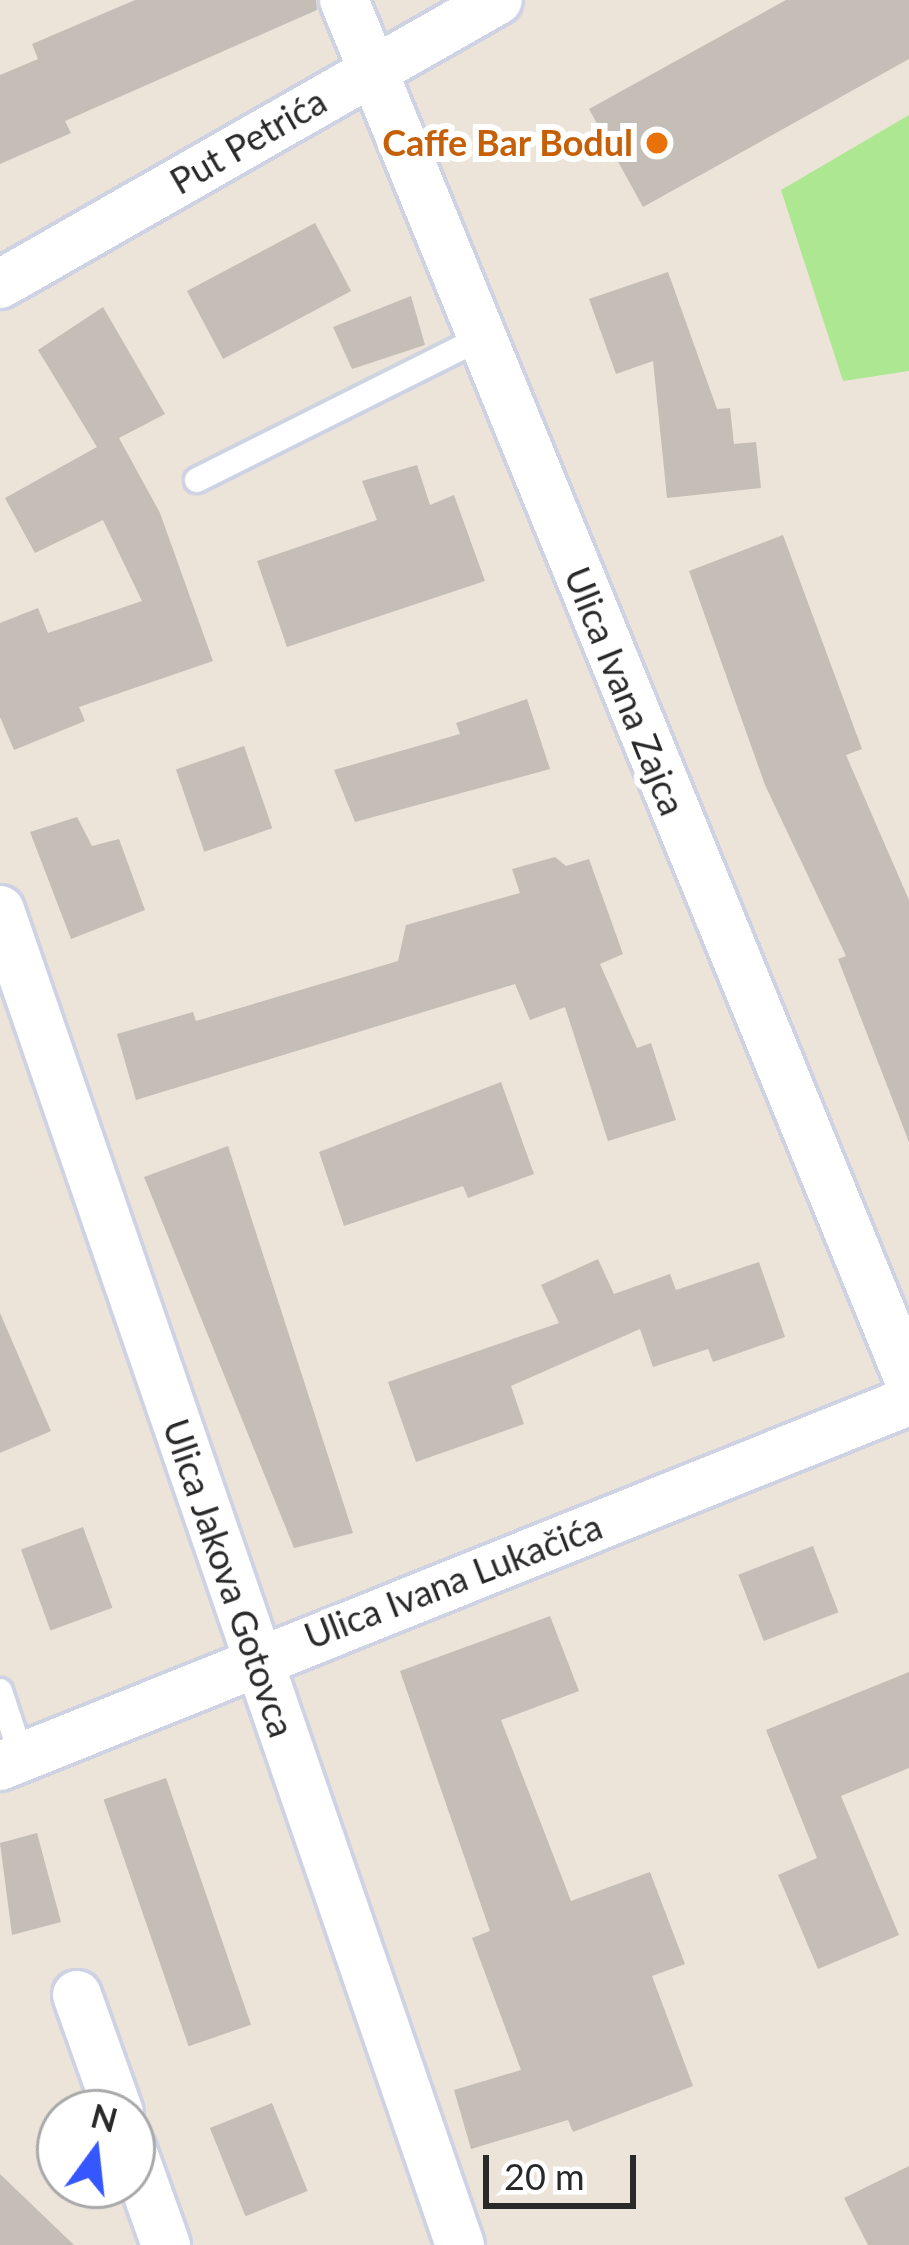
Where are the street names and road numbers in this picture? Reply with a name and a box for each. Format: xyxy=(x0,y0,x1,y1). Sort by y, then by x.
street label: Put Petrića xyxy=(162,79,334,203)
street label: Ulica Ivana Zajca xyxy=(556,561,694,821)
street label: Ulica Jakova Gotovca xyxy=(154,1413,304,1743)
street label: Ulica Ivana Lukačića xyxy=(298,1504,608,1658)

